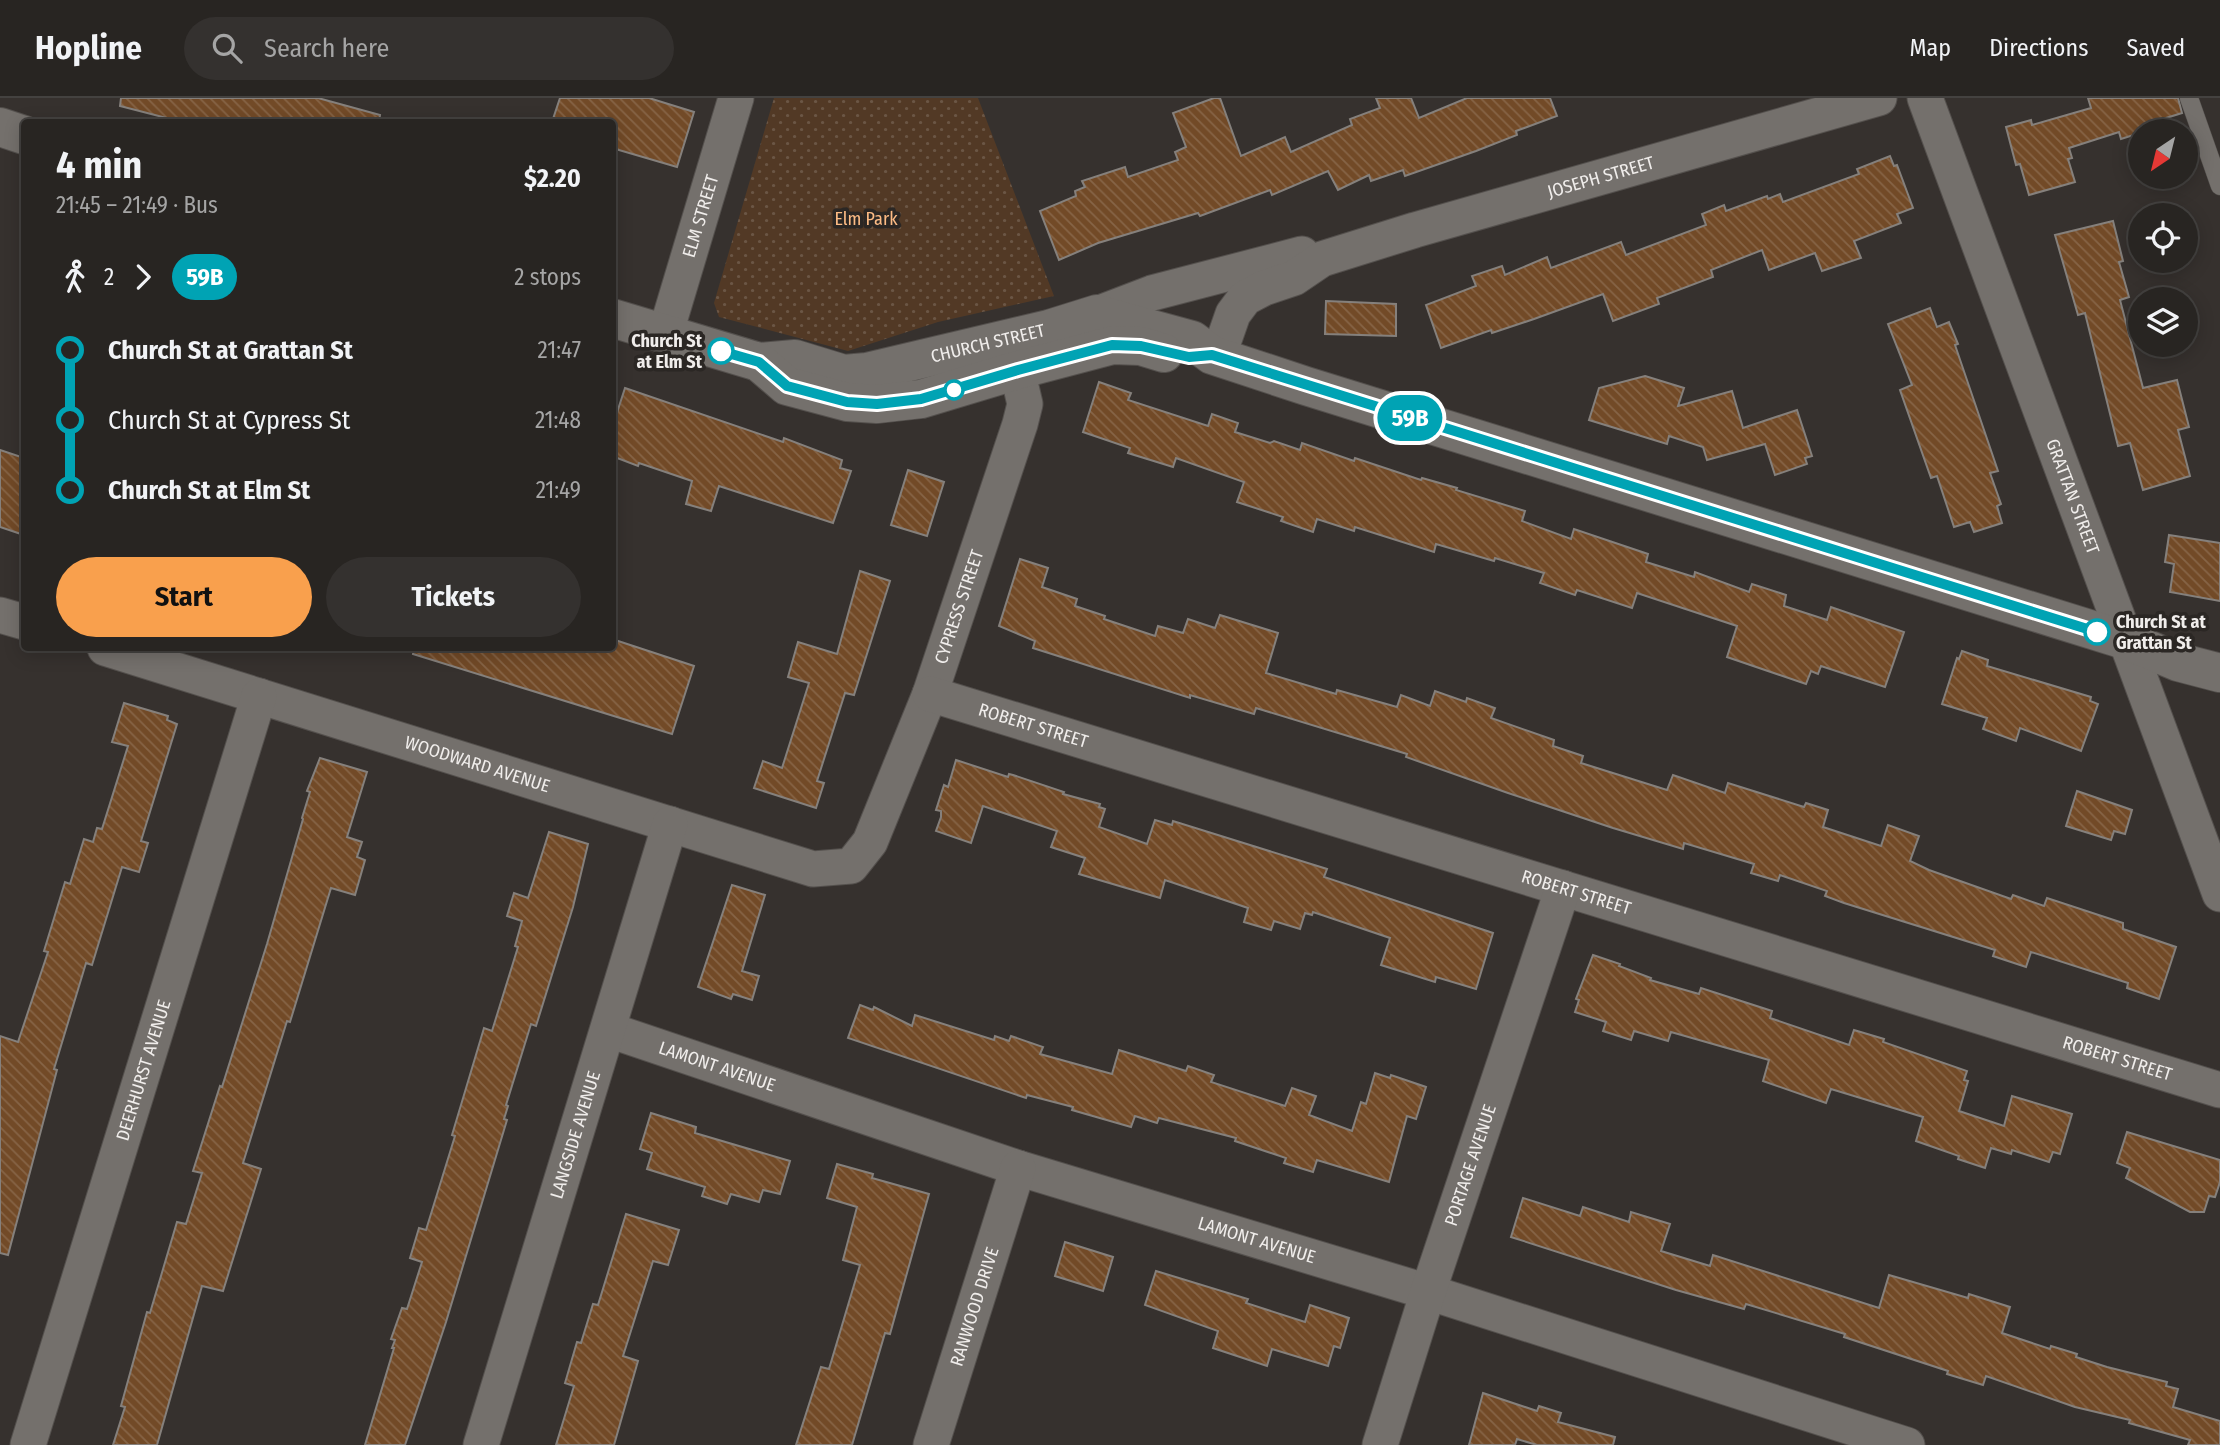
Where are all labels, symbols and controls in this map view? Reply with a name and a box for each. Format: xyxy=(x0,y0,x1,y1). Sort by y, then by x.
search box xyxy=(184,17,674,80)
text: Hopline xyxy=(35,28,142,68)
icon: search xyxy=(208,29,246,67)
text: Search here xyxy=(264,33,389,64)
text: Map xyxy=(1910,34,1951,62)
text: Directions xyxy=(1989,34,2088,62)
text: Saved xyxy=(2126,34,2185,62)
north arrow xyxy=(2128,119,2198,189)
map controls xyxy=(2128,119,2198,357)
text: 4 min xyxy=(56,142,142,188)
street label: JOSEPH STREET xyxy=(1545,151,1657,203)
text: $2.20 xyxy=(524,163,581,194)
street label: ELM STREET xyxy=(678,172,724,260)
text: 21:45 – 21:49 · Bus xyxy=(56,191,218,219)
button: locate xyxy=(2128,203,2198,273)
park label: Elm Park xyxy=(834,208,898,230)
icon: walk xyxy=(56,258,94,296)
icon: forward xyxy=(124,258,162,296)
text: 2 xyxy=(104,263,114,291)
text: 59B xyxy=(186,263,223,291)
text: 2 stops xyxy=(514,263,581,291)
button: layers xyxy=(2128,287,2198,357)
street label: CHURCH STREET xyxy=(929,319,1048,368)
place label: Church St at Elm St xyxy=(631,330,703,373)
text: Church St at Grattan St xyxy=(108,335,353,366)
text: 21:47 xyxy=(538,336,581,364)
marker: Church St at Elm St xyxy=(708,338,734,364)
unlabelled marker xyxy=(944,380,964,400)
line badge: 59B xyxy=(1370,395,1450,441)
text: 59B xyxy=(1391,404,1429,432)
text: Church St at Cypress St xyxy=(108,405,350,436)
text: 21:48 xyxy=(535,406,581,434)
street label: GRATTAN STREET xyxy=(2041,436,2104,558)
text: Church St at Elm St xyxy=(108,475,310,506)
text: 21:49 xyxy=(536,476,581,504)
street label: CYPRESS STREET xyxy=(930,546,989,667)
button: Start xyxy=(56,557,312,637)
button: Tickets xyxy=(326,557,581,637)
place label: Church St at Grattan St xyxy=(2116,611,2207,654)
marker: Church St at Grattan St xyxy=(2084,619,2110,645)
street label: ROBERT STREET xyxy=(976,699,1091,753)
street label: WOODWARD AVENUE xyxy=(402,731,553,797)
street label: ROBERT STREET xyxy=(1519,865,1634,920)
street label: DEERHURST AVENUE xyxy=(111,997,176,1144)
street label: ROBERT STREET xyxy=(2060,1031,2175,1086)
street label: LAMONT AVENUE xyxy=(656,1037,778,1096)
street label: LANGSIDE AVENUE xyxy=(546,1069,605,1202)
street label: PORTAGE AVENUE xyxy=(1440,1102,1501,1229)
street label: LAMONT AVENUE xyxy=(1195,1212,1318,1268)
street label: RANWOOD DRIVE xyxy=(945,1244,1003,1369)

